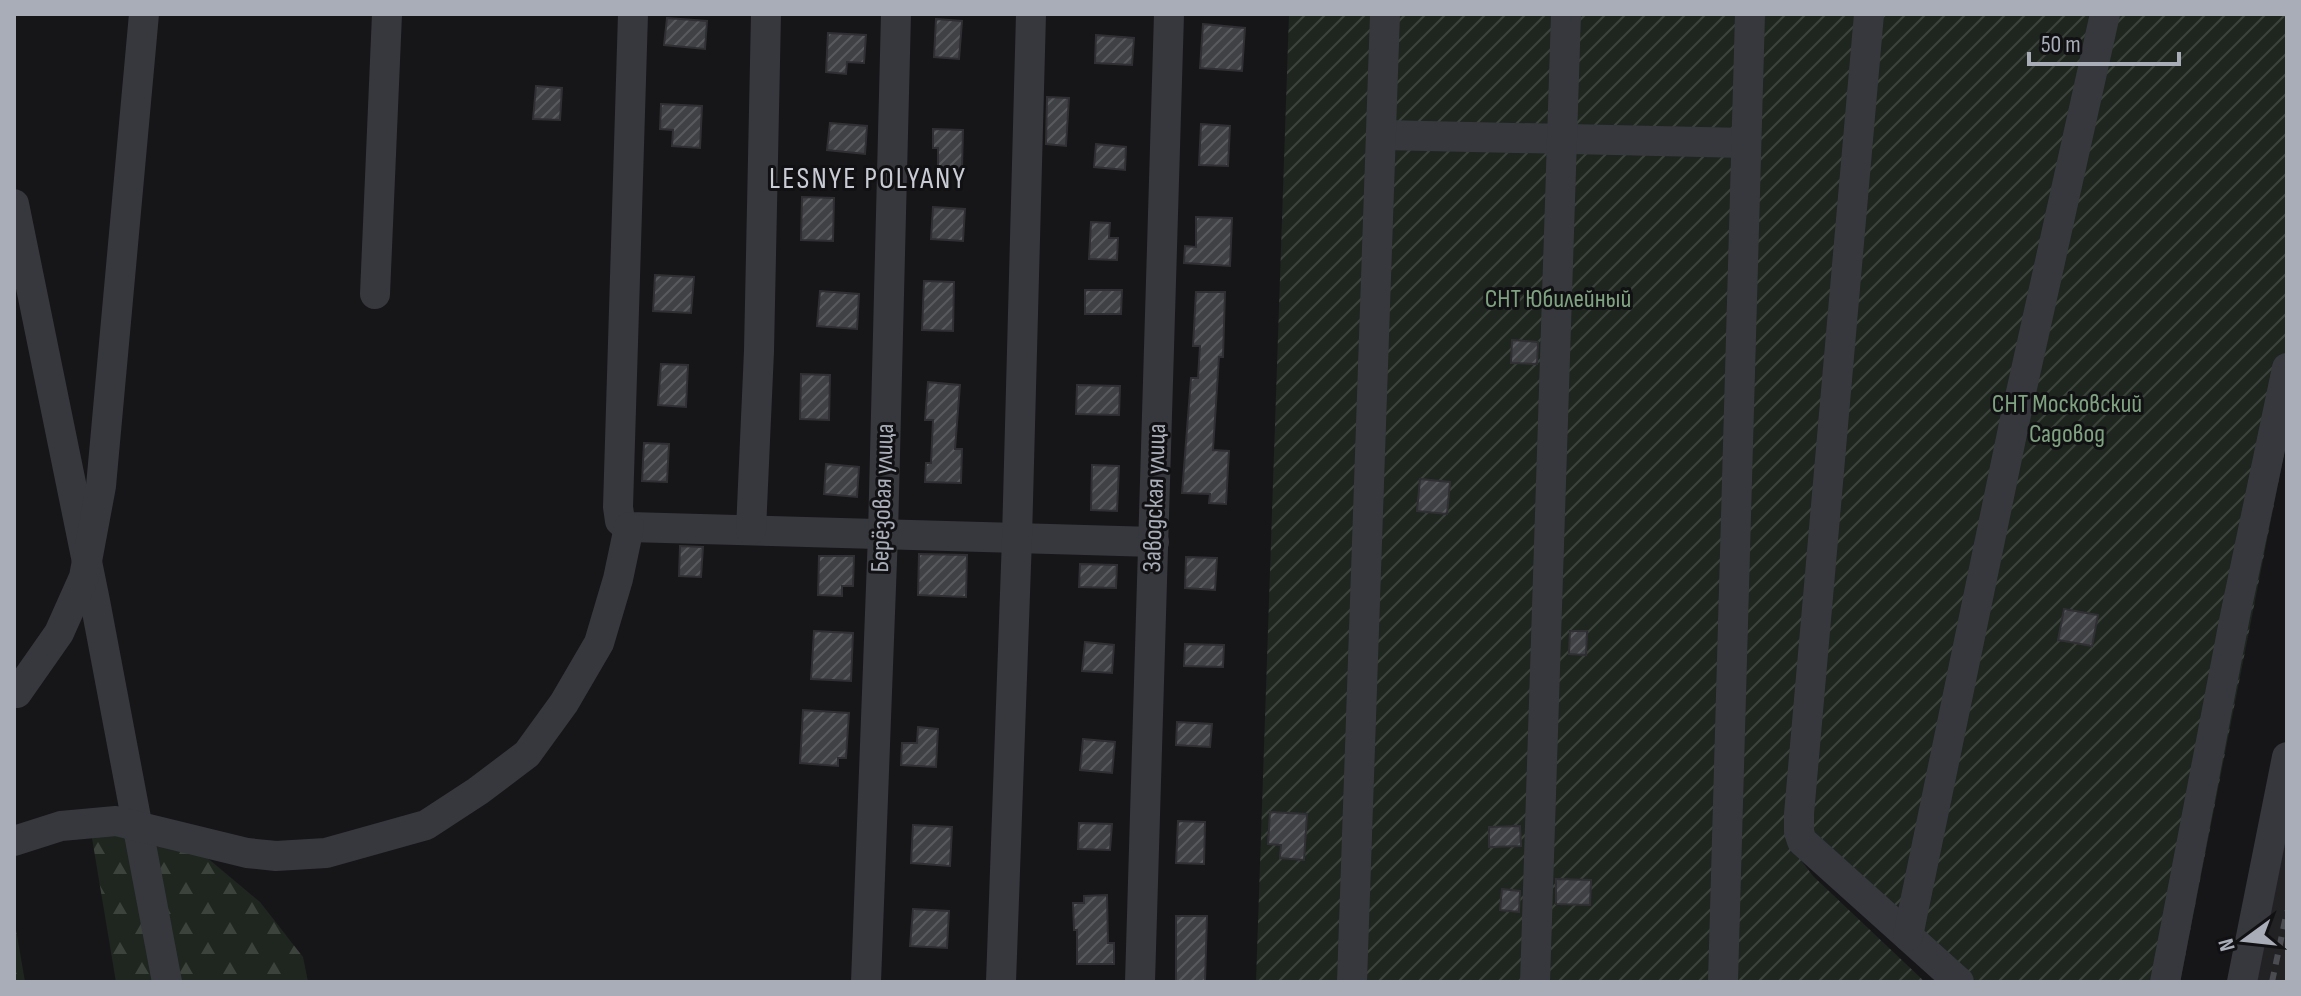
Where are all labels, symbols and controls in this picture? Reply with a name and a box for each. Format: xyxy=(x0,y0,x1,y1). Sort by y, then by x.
scale bar xyxy=(2029,16,2179,66)
text: 50 m xyxy=(2041,30,2081,59)
district label: LESNYE POLYANY xyxy=(769,161,967,197)
park label: СНТ Юбилейный xyxy=(1485,284,1631,315)
park label: СНТ Московский Садовод xyxy=(1992,389,2142,450)
street label: Берёзовая улица xyxy=(865,423,901,573)
street label: Заводская улица xyxy=(1137,423,1173,573)
north arrow xyxy=(2205,900,2285,980)
text: N xyxy=(2213,936,2242,954)

